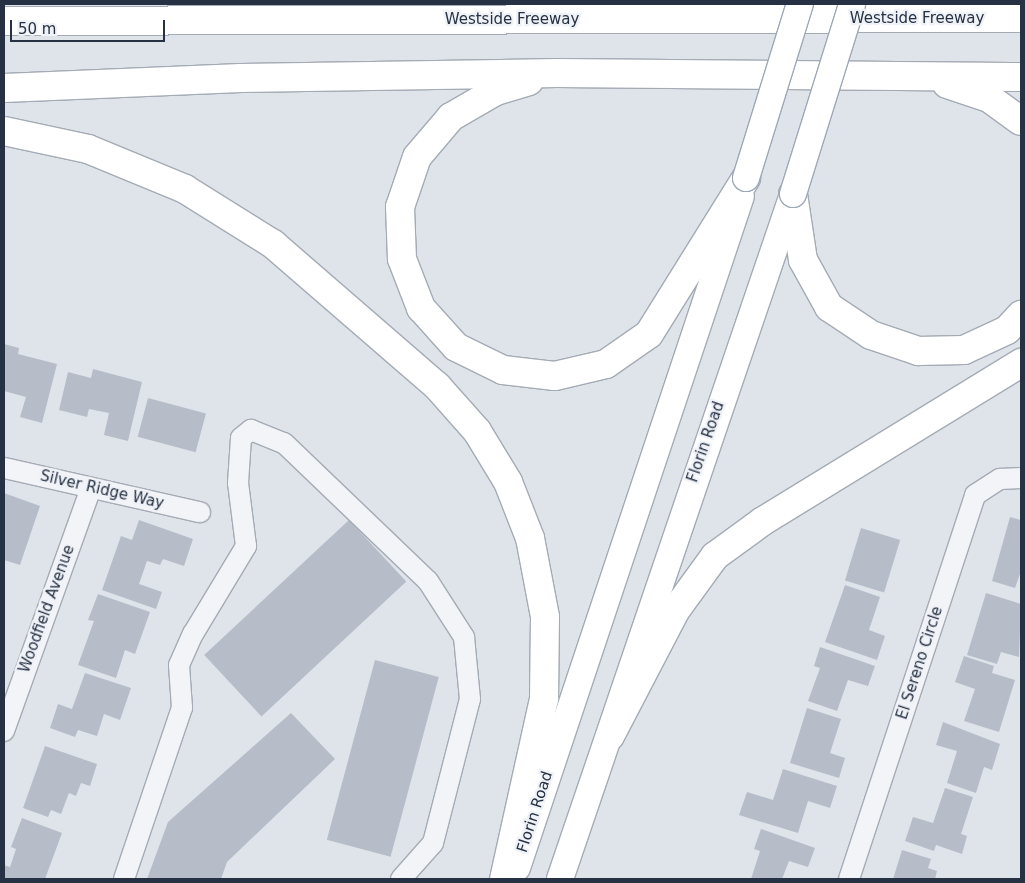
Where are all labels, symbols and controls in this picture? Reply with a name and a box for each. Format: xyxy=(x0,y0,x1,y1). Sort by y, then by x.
scale bar xyxy=(12,10,168,42)
street label: Westside Freeway xyxy=(850,10,984,28)
street label: Westside Freeway xyxy=(445,11,579,29)
text: 50 m xyxy=(18,20,56,38)
street label: Florin Road xyxy=(684,399,728,485)
street label: Silver Ridge Way xyxy=(38,467,166,513)
street label: Woodfield Avenue xyxy=(16,543,78,675)
street label: El Sereno Circle xyxy=(893,604,947,722)
street label: Florin Road xyxy=(513,769,557,855)

